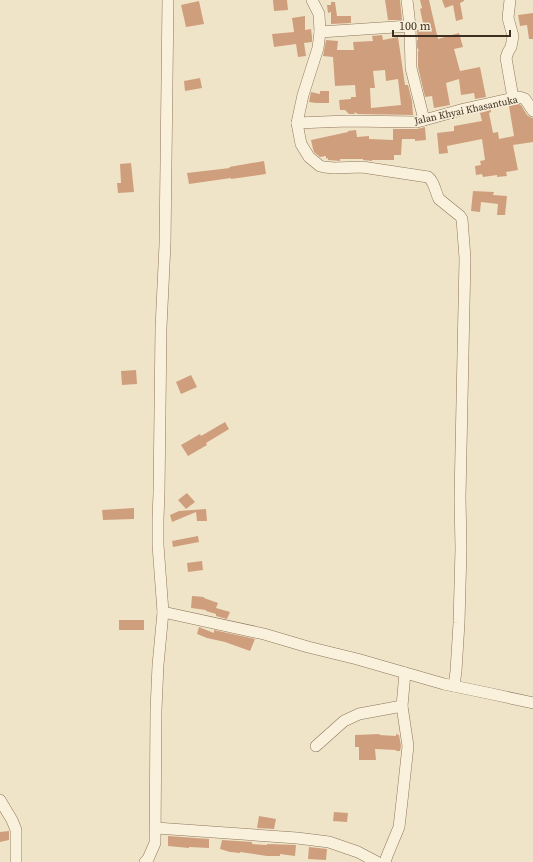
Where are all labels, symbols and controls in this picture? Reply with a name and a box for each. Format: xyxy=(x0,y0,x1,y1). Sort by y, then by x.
scale bar xyxy=(393,12,510,38)
text: 100 m xyxy=(399,18,431,34)
street label: Jalan Khyai Khasantuka xyxy=(412,92,520,128)

